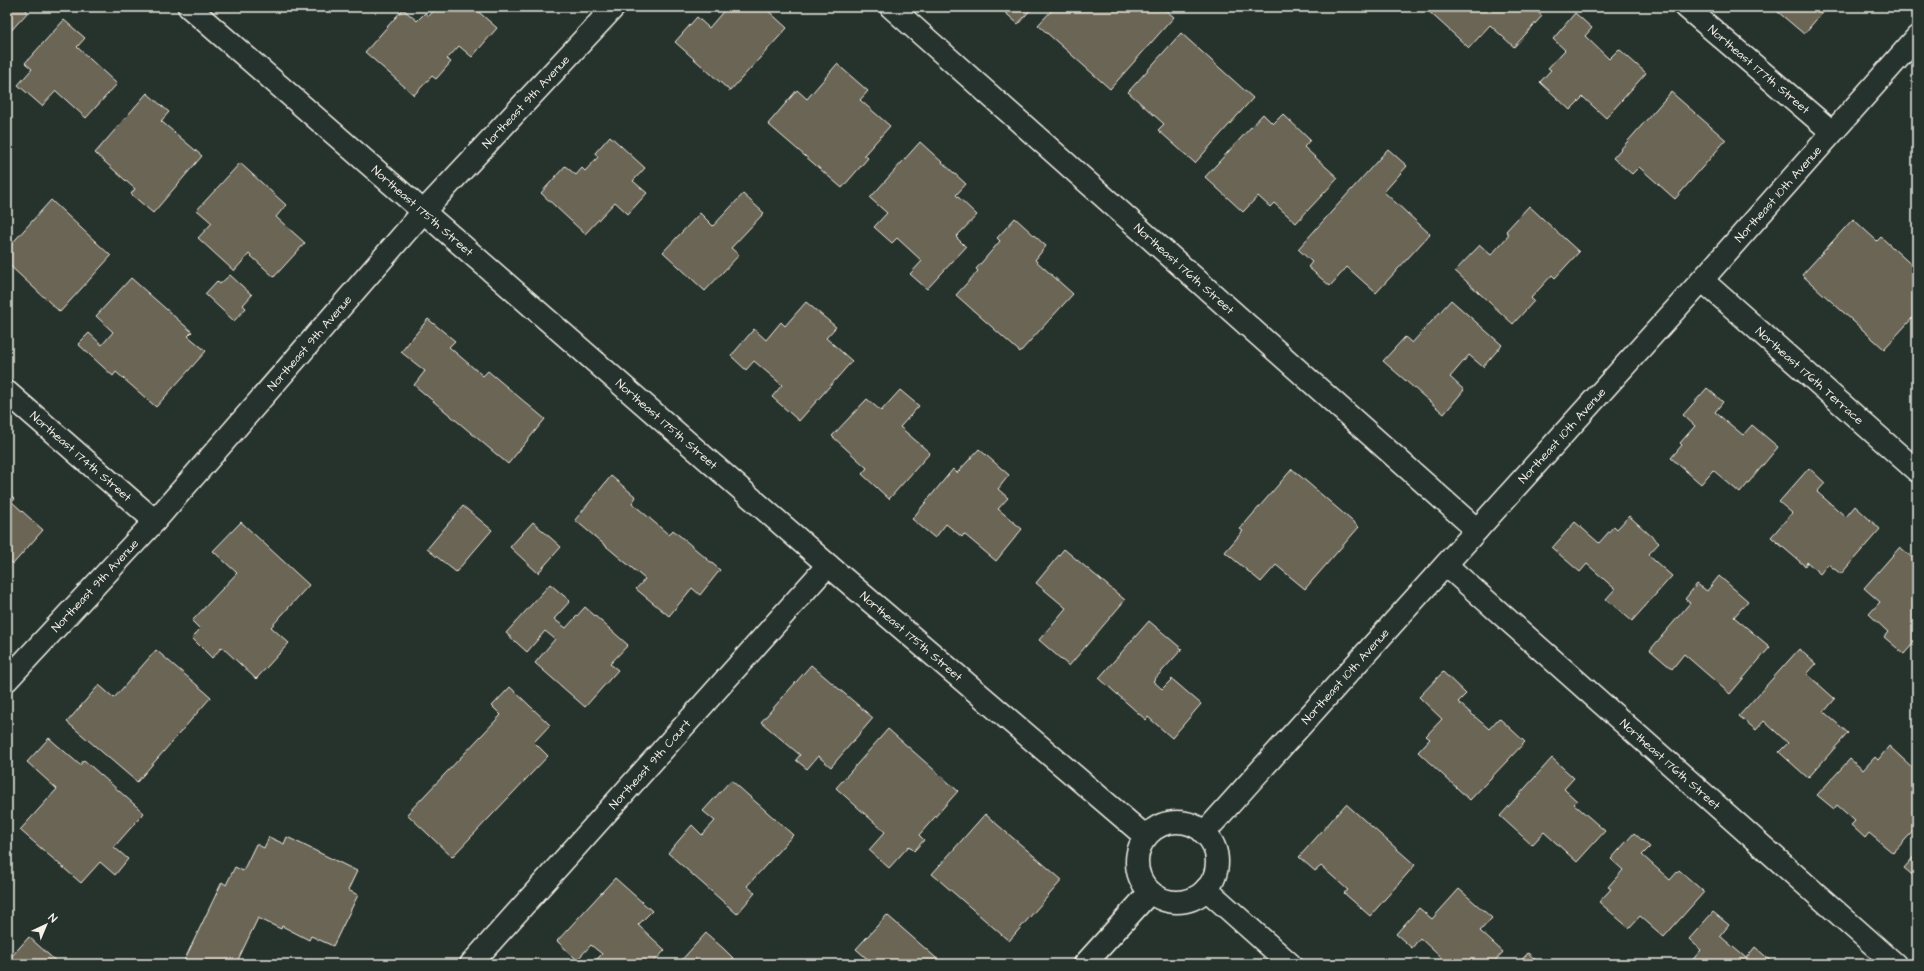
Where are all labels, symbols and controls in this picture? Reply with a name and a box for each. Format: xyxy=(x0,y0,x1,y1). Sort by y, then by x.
street label: Northeast 177th Street xyxy=(1704,21,1814,118)
street label: Northeast 9th Avenue xyxy=(478,51,574,152)
street label: Northeast 10th Avenue xyxy=(1731,142,1826,246)
street label: Northeast 175th Street xyxy=(368,162,477,260)
street label: Northeast 176th Street xyxy=(1130,219,1238,318)
street label: Northeast 9th Avenue xyxy=(263,291,356,394)
street label: Northeast 176th Terrace xyxy=(1752,323,1868,429)
street label: Northeast 175th Street xyxy=(612,375,721,473)
street label: Northeast 10th Avenue xyxy=(1514,383,1610,487)
street label: Northeast 174th Street xyxy=(26,407,136,506)
street label: Northeast 9th Avenue xyxy=(47,535,143,636)
street label: Northeast 175th Street xyxy=(856,588,966,685)
street label: Northeast 10th Avenue xyxy=(1297,624,1393,728)
street label: Northeast 176th Street xyxy=(1616,715,1724,814)
street label: Northeast 9th Court xyxy=(605,716,695,813)
north arrow xyxy=(26,905,66,945)
text: N xyxy=(45,910,60,926)

